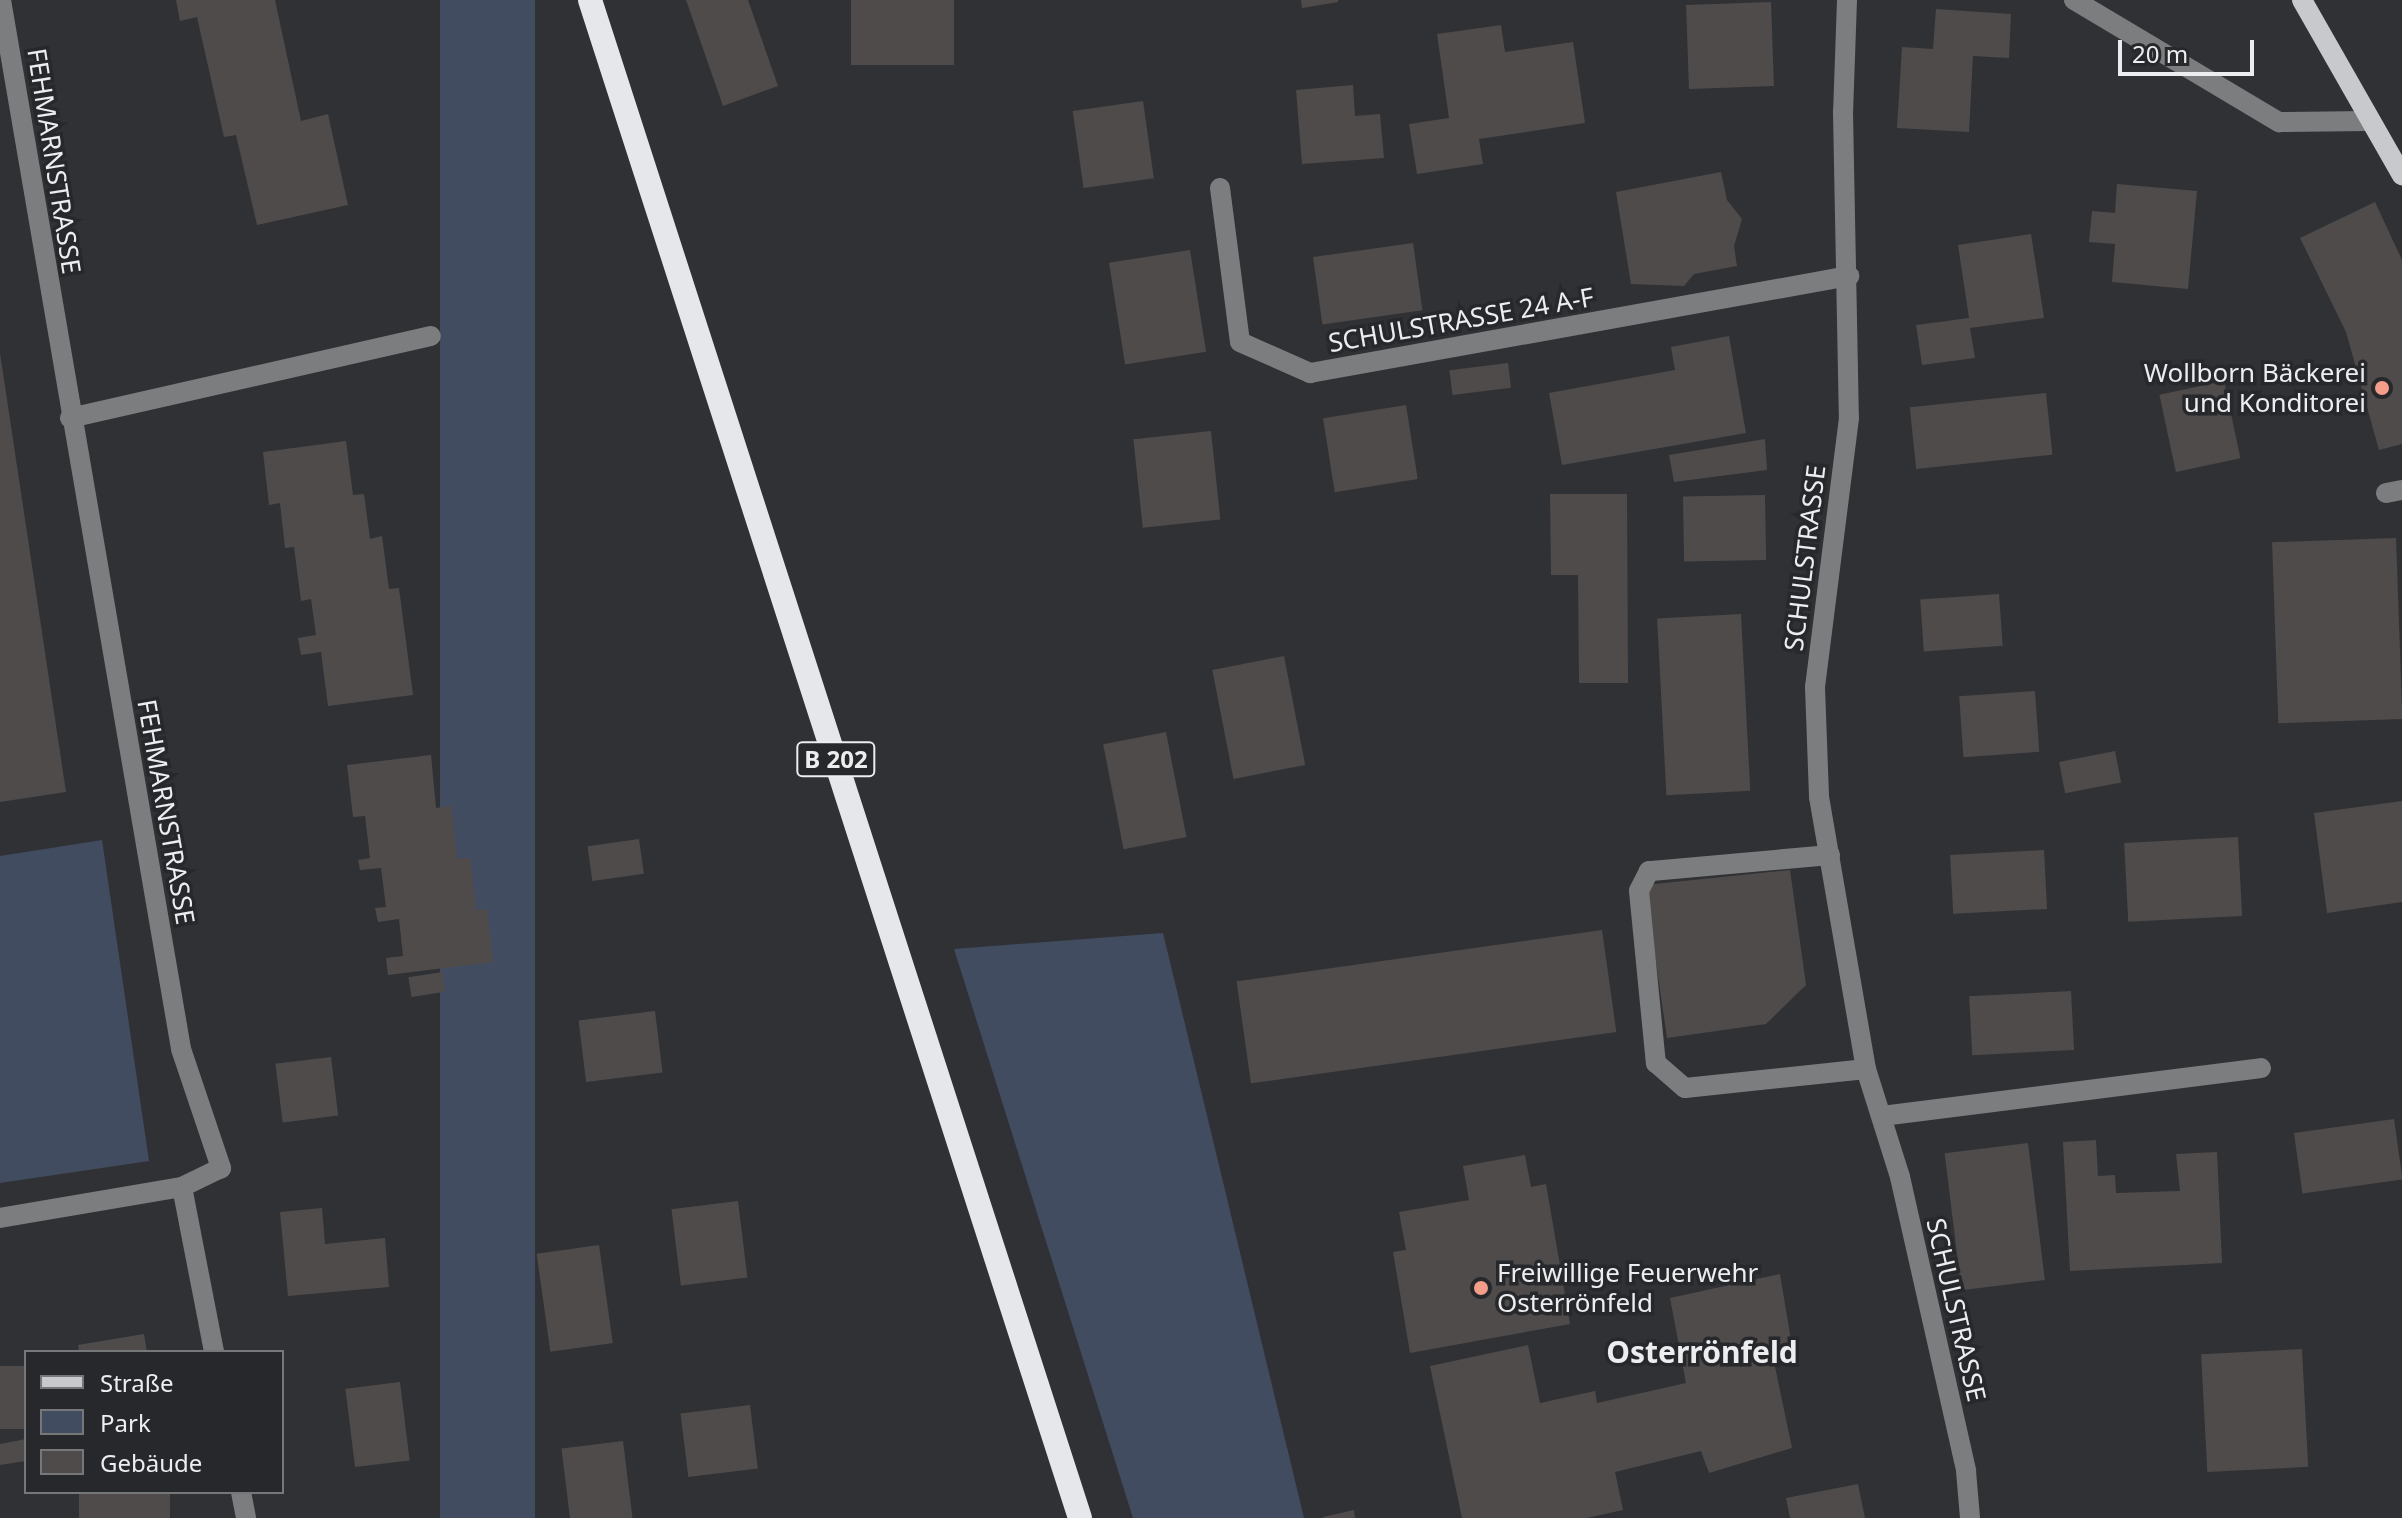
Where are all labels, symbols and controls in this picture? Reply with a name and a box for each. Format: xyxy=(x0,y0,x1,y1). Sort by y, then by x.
scale bar xyxy=(2122,24,2258,74)
text: 20 m xyxy=(2132,37,2188,70)
street label: FEHMARNSTRASSE xyxy=(21,46,87,276)
street label: SCHULSTRASSE 24 A-F xyxy=(1326,281,1596,359)
place label: Wollborn Bäckerei und Konditorei xyxy=(2144,357,2366,418)
marker: Wollborn Bäckerei und Konditorei xyxy=(2373,379,2391,397)
street label: SCHULSTRASSE xyxy=(1778,463,1832,653)
street label: FEHMARNSTRASSE xyxy=(131,697,201,927)
road number: B 202 xyxy=(796,739,876,779)
street label: SCHULSTRASSE xyxy=(1920,1215,1992,1405)
place label: Freiwillige Feuerwehr Osterrönfeld xyxy=(1497,1257,1758,1318)
marker: Freiwillige Feuerwehr Osterrönfeld xyxy=(1472,1279,1490,1297)
district label: Osterrönfeld xyxy=(1606,1334,1798,1370)
legend xyxy=(24,1350,284,1494)
text: Straße xyxy=(100,1366,173,1399)
text: Park xyxy=(100,1406,151,1439)
text: Gebäude xyxy=(100,1446,202,1479)

